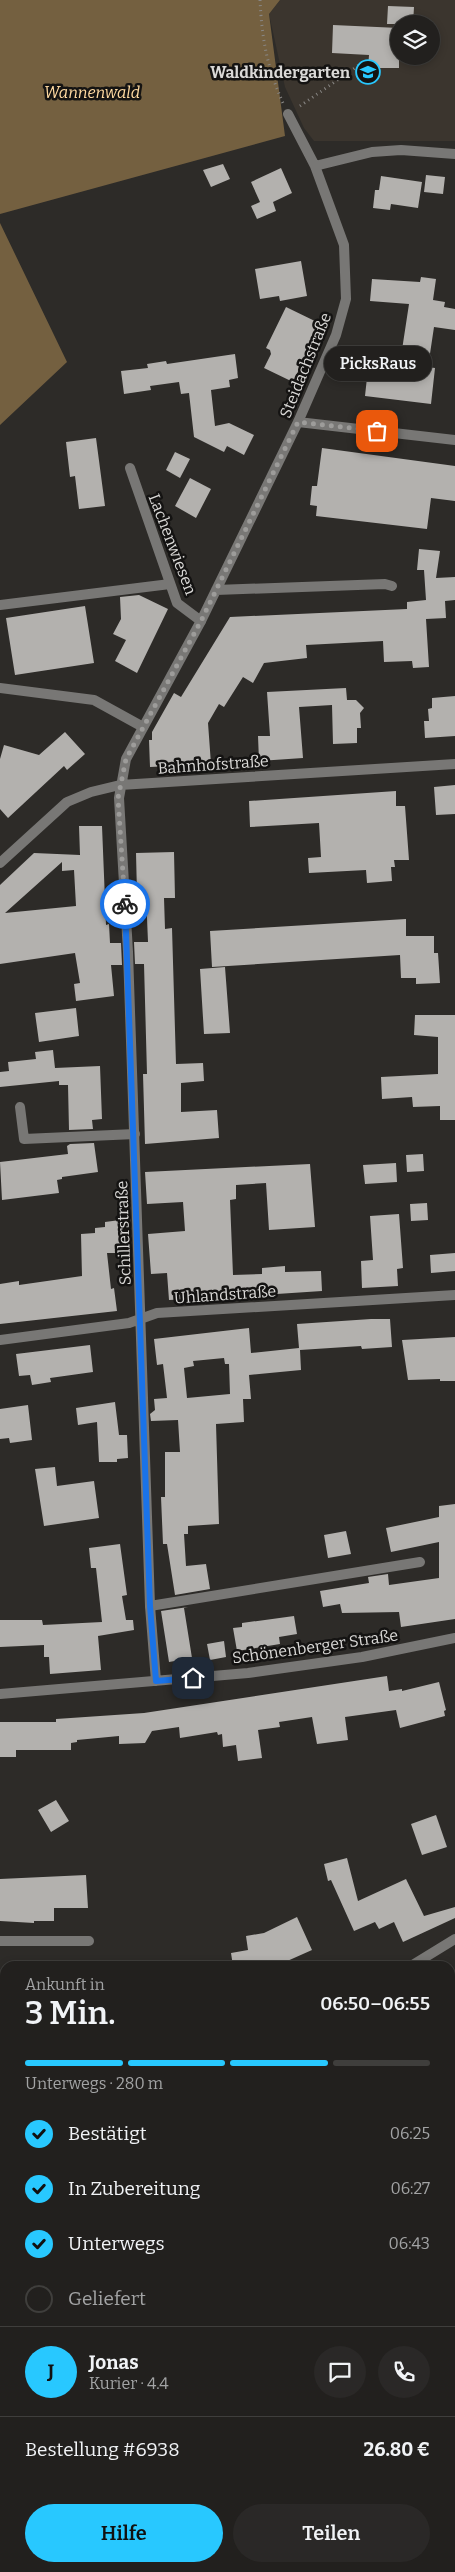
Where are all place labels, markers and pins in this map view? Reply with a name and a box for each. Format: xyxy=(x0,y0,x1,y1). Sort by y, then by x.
school or university icon: Waldkindergarten xyxy=(355,59,381,85)
place label: Waldkindergarten xyxy=(210,63,351,82)
callout: PicksRaus xyxy=(323,346,431,381)
pin xyxy=(356,410,398,452)
pin xyxy=(172,1657,214,1699)

